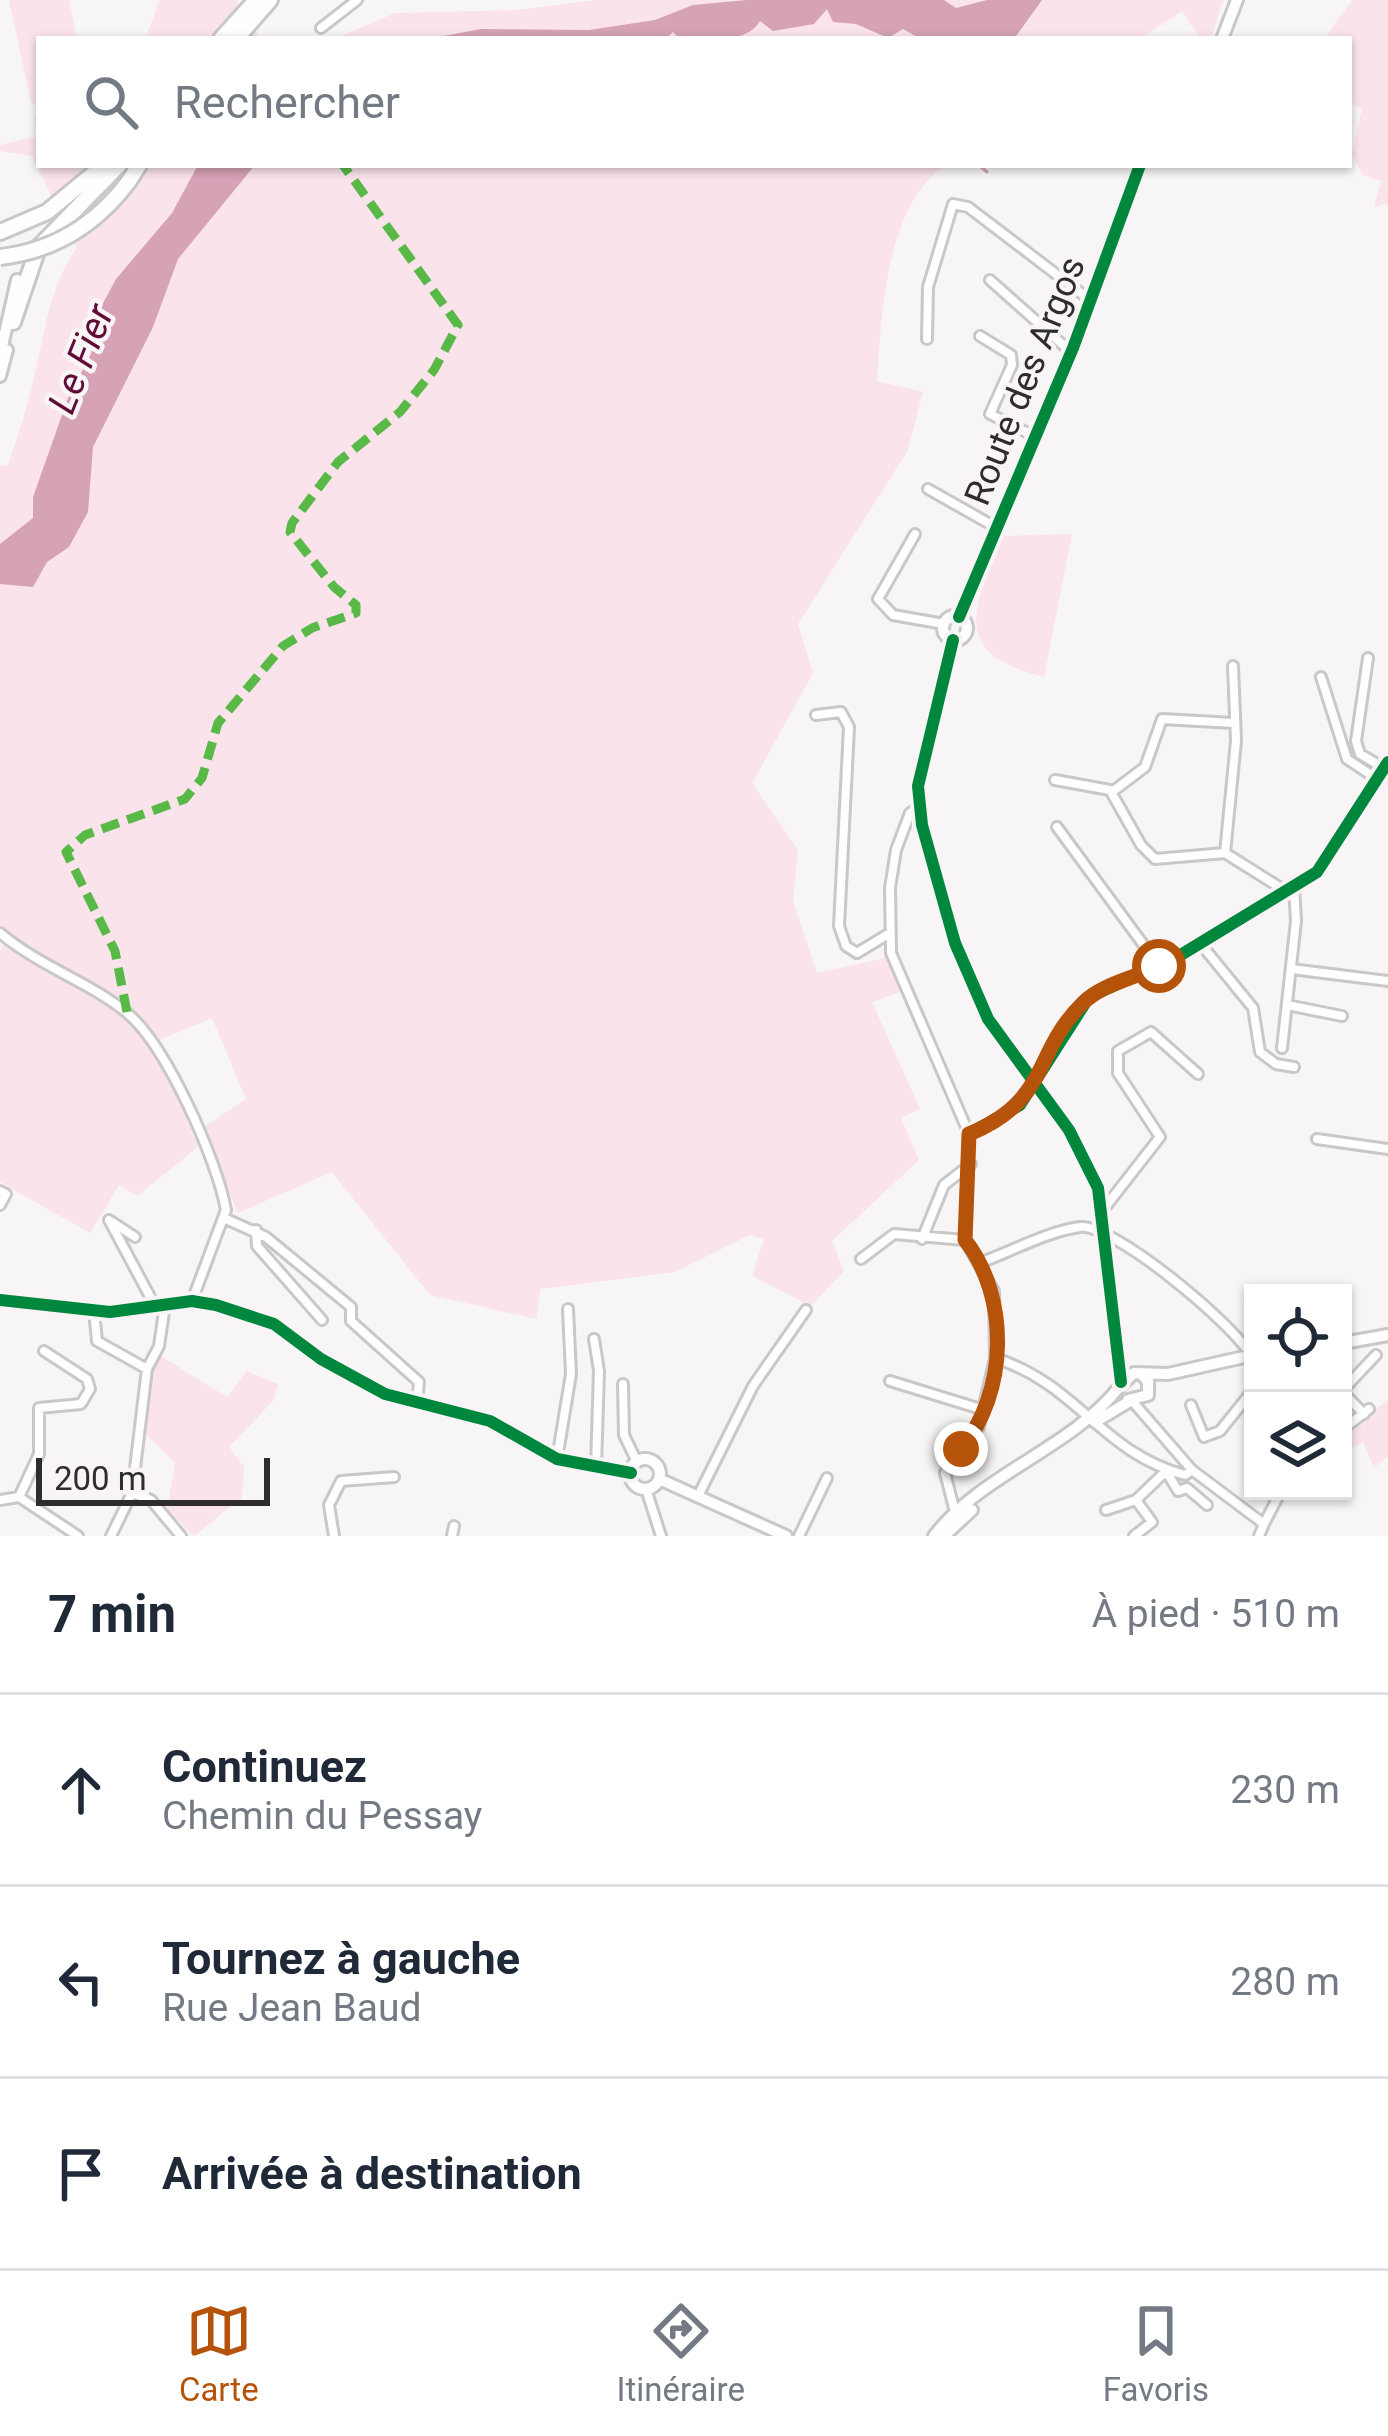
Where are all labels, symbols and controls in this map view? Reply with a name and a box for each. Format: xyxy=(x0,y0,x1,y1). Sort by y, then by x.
search box xyxy=(36,36,1352,168)
icon: search xyxy=(78,69,144,135)
text: Rechercher xyxy=(174,76,400,129)
street label: Route des Argos xyxy=(956,251,1094,511)
water label: Le Fier xyxy=(39,297,124,420)
route start xyxy=(1132,939,1186,993)
map controls xyxy=(1244,1284,1352,1500)
button: locate xyxy=(1244,1284,1352,1392)
button: layers xyxy=(1244,1392,1352,1500)
route end xyxy=(934,1422,988,1476)
scale bar xyxy=(36,1452,270,1505)
text: 200 m xyxy=(54,1459,147,1498)
text: 7 min xyxy=(48,1585,176,1644)
text: À pied · 510 m xyxy=(1092,1591,1340,1637)
text: Continuez xyxy=(162,1740,367,1793)
icon: ahead xyxy=(48,1757,114,1823)
text: 230 m xyxy=(1230,1767,1340,1813)
text: Chemin du Pessay xyxy=(162,1793,482,1839)
text: Tournez à gauche xyxy=(162,1932,520,1985)
icon: left xyxy=(48,1949,114,2015)
text: 280 m xyxy=(1230,1959,1340,2005)
text: Rue Jean Baud xyxy=(162,1985,422,2031)
icon: arrive xyxy=(48,2141,114,2207)
text: Arrivée à destination xyxy=(162,2147,582,2200)
tab: Carte xyxy=(179,2298,259,2409)
tab: Itinéraire xyxy=(617,2298,745,2409)
tab: Favoris xyxy=(1103,2298,1209,2409)

